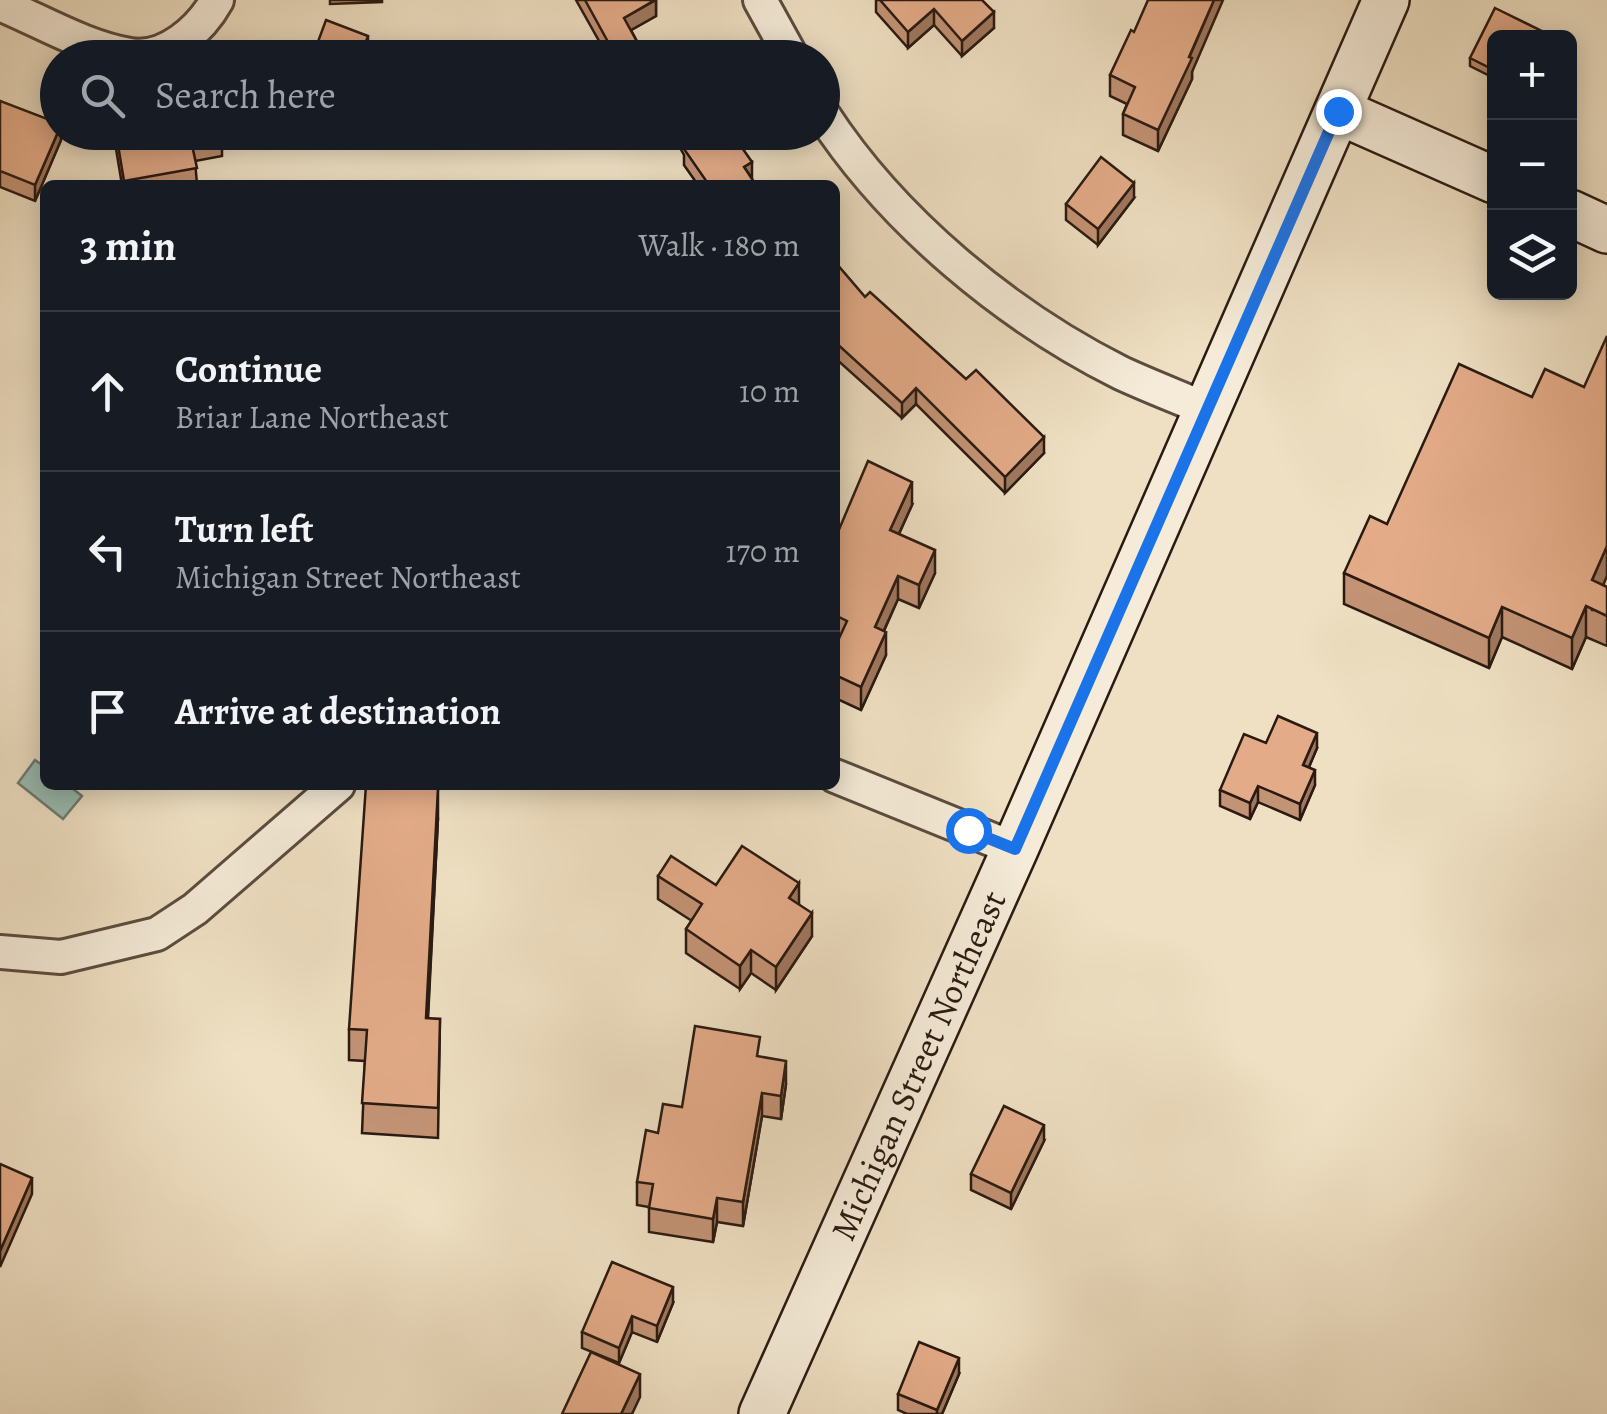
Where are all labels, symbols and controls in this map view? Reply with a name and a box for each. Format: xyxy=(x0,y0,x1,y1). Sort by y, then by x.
map controls xyxy=(1487,30,1577,300)
button: + xyxy=(1487,30,1577,120)
search box xyxy=(40,40,840,150)
icon: search xyxy=(75,68,130,123)
text: Search here xyxy=(155,69,336,121)
route end xyxy=(1316,89,1362,135)
button: − xyxy=(1487,120,1577,210)
button: layers xyxy=(1487,210,1577,300)
text: 3 min xyxy=(80,217,176,274)
text: Walk · 180 m xyxy=(639,223,800,267)
text: Continue xyxy=(175,343,322,395)
icon: ahead xyxy=(80,364,135,419)
text: 10 m xyxy=(739,369,800,413)
text: Briar Lane Northeast xyxy=(175,395,449,439)
text: Turn left xyxy=(175,503,314,555)
icon: left xyxy=(80,524,135,579)
text: 170 m xyxy=(726,529,800,573)
text: Michigan Street Northeast xyxy=(175,555,521,599)
icon: arrive xyxy=(80,684,135,739)
text: Arrive at destination xyxy=(175,685,501,737)
route start xyxy=(946,808,992,854)
street label: Michigan Street Northeast xyxy=(819,883,1017,1248)

